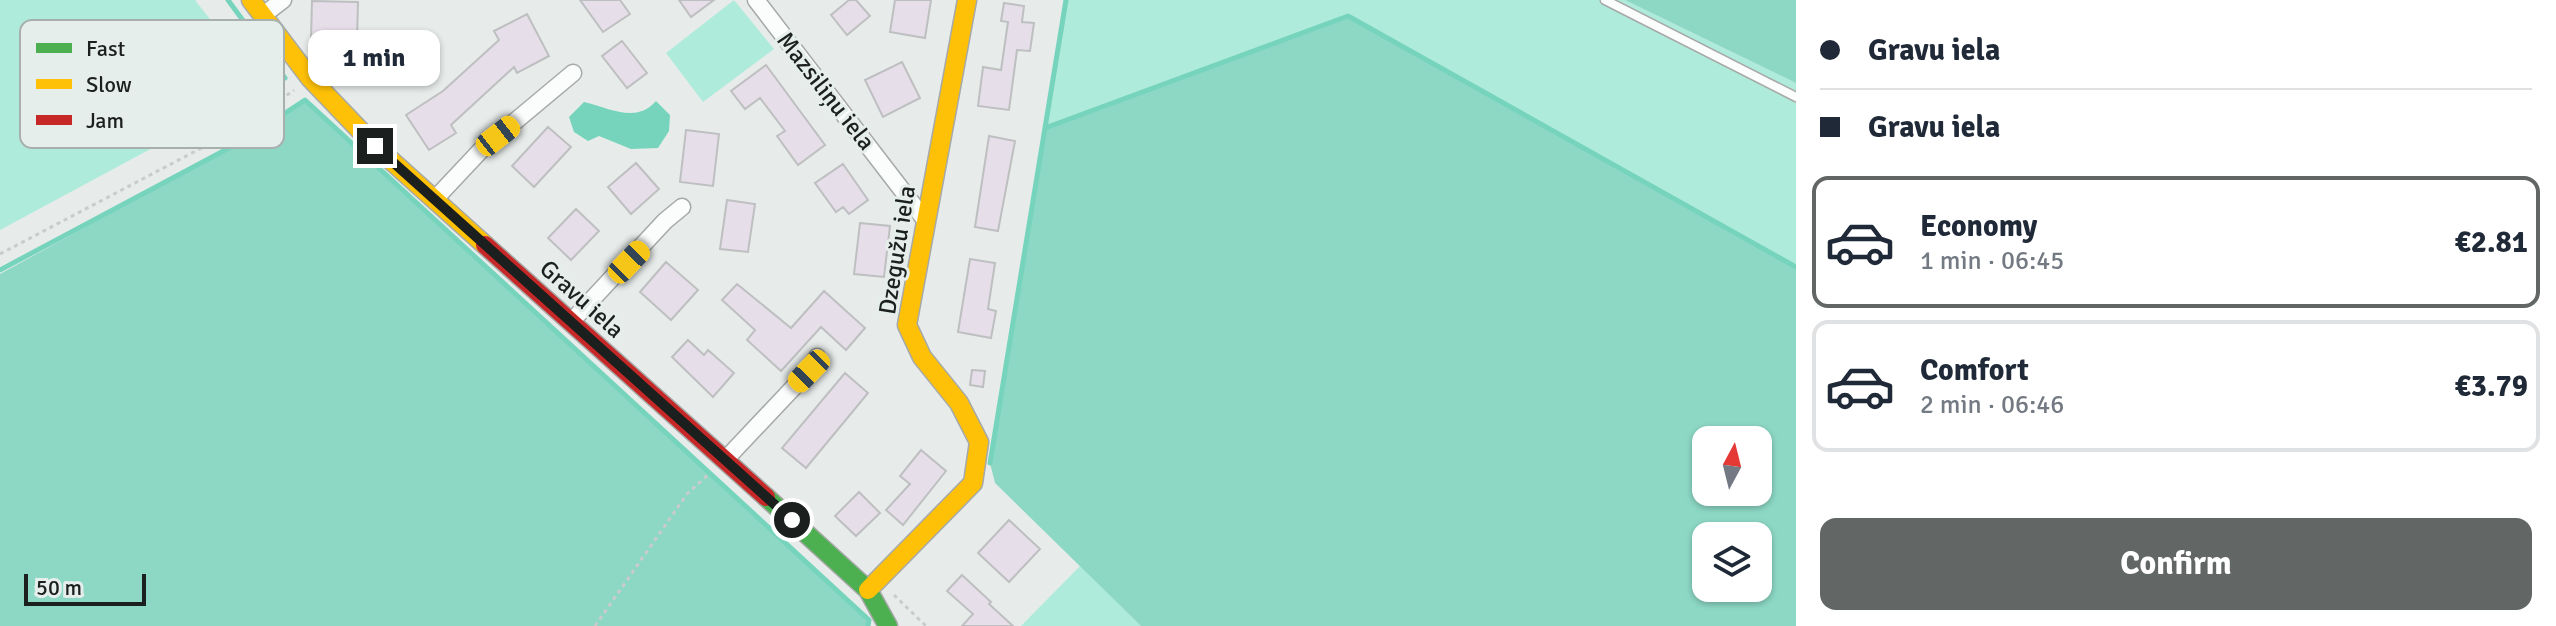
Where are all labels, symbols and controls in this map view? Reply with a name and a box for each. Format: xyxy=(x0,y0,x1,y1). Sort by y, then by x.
legend xyxy=(20,20,284,148)
street label: Mazsiliņu iela xyxy=(770,26,882,156)
callout: 1 min xyxy=(309,30,441,86)
text: Gravu iela xyxy=(1868,32,2000,69)
text: Fast xyxy=(86,35,126,62)
text: 1 min xyxy=(343,42,405,74)
text: Slow xyxy=(86,71,132,98)
text: Jam xyxy=(86,107,124,134)
text: Gravu iela xyxy=(1868,109,2000,146)
car xyxy=(472,112,524,160)
route end xyxy=(357,128,393,164)
street label: Dzegužu iela xyxy=(872,183,922,317)
icon: car xyxy=(1824,206,1896,278)
text: Economy xyxy=(1920,208,2037,245)
text: €2.81 xyxy=(2455,224,2528,261)
car xyxy=(604,236,654,288)
text: 1 min · 06:45 xyxy=(1920,245,2064,277)
street label: Gravu iela xyxy=(534,253,630,345)
car xyxy=(784,345,834,397)
icon: car xyxy=(1824,350,1896,422)
text: Comfort xyxy=(1920,352,2029,389)
text: €3.79 xyxy=(2455,368,2528,405)
text: 2 min · 06:46 xyxy=(1920,389,2064,421)
north arrow xyxy=(1692,426,1772,506)
map controls xyxy=(1692,426,1772,602)
route start xyxy=(774,502,810,538)
button: Confirm xyxy=(1820,518,2532,610)
button: layers xyxy=(1692,522,1772,602)
scale bar xyxy=(24,570,146,606)
text: 50 m xyxy=(36,574,82,601)

